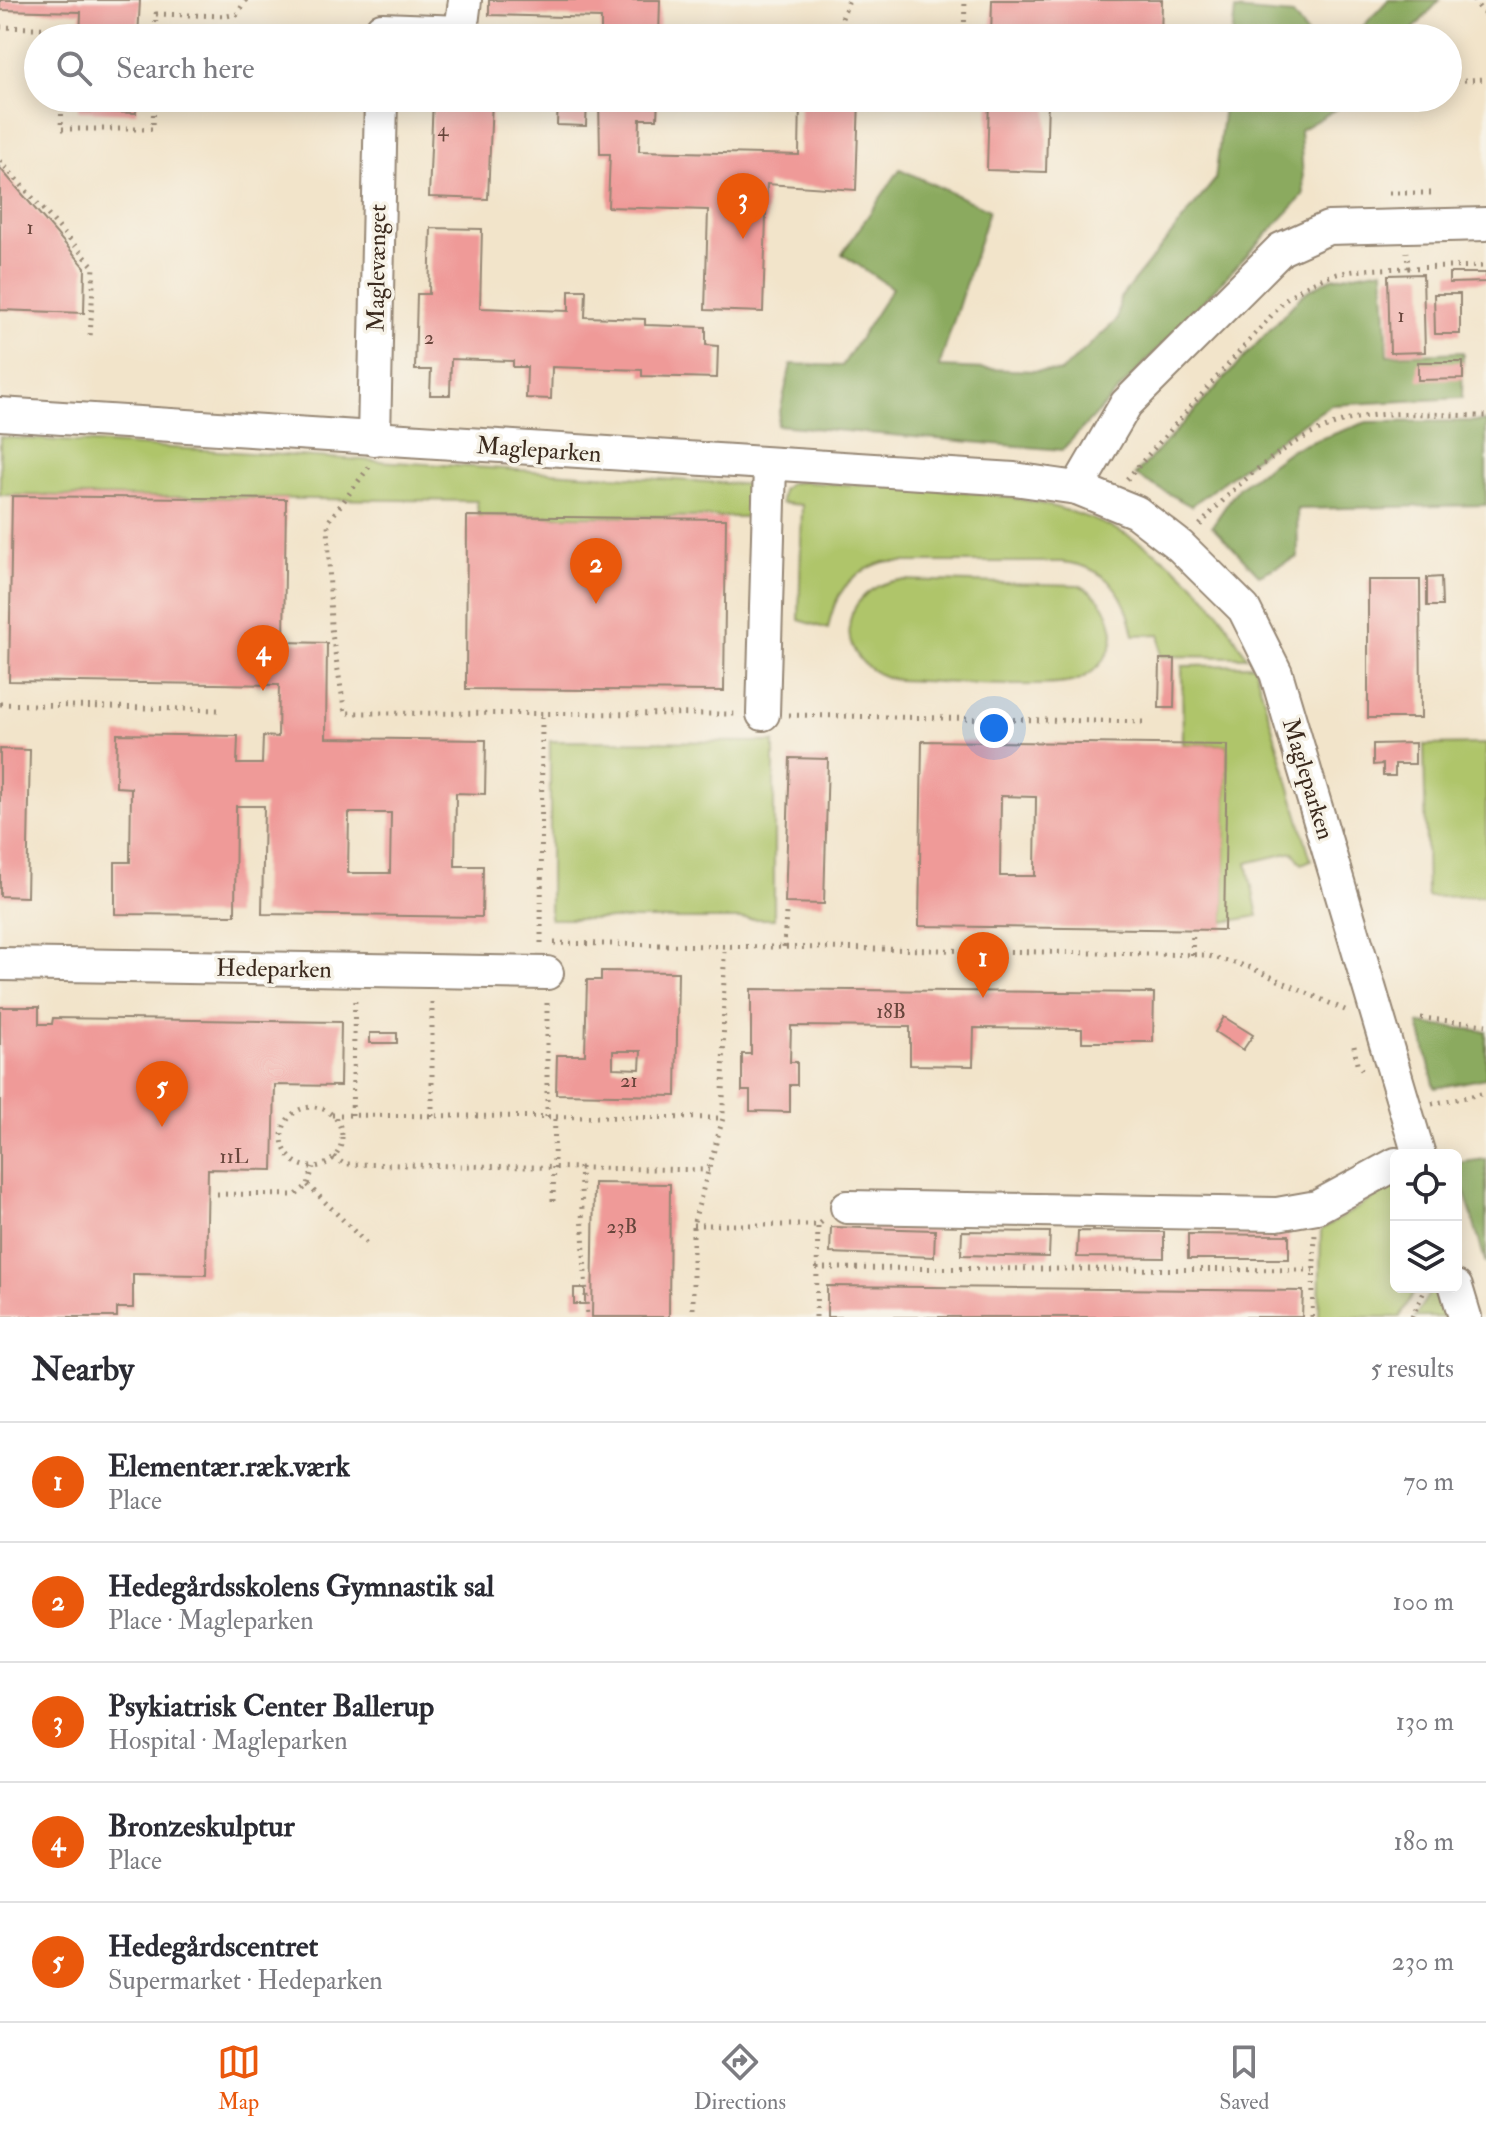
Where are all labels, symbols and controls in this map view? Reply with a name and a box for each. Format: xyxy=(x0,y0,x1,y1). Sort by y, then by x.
search box xyxy=(24,24,1462,112)
icon: search xyxy=(52,46,96,90)
text: Search here xyxy=(116,50,255,87)
house number: 4 xyxy=(438,117,450,142)
pin: 3 xyxy=(717,173,769,239)
street label: Maglevænget xyxy=(360,204,394,332)
house number: 1 xyxy=(26,215,34,240)
house number: 1 xyxy=(1397,303,1405,328)
house number: 2 xyxy=(424,325,434,350)
street label: Magleparken xyxy=(475,430,603,470)
pin: 2 xyxy=(570,538,622,604)
pin: 4 xyxy=(237,625,289,691)
your location xyxy=(974,708,1014,748)
street label: Magleparken xyxy=(1275,715,1341,843)
pin: 1 xyxy=(957,932,1009,998)
street label: Hedeparken xyxy=(216,952,332,986)
house number: 18B xyxy=(876,999,906,1024)
pin: 5 xyxy=(136,1061,188,1127)
house number: 21 xyxy=(620,1068,638,1093)
house number: 11L xyxy=(220,1144,249,1169)
map controls xyxy=(1390,1149,1462,1293)
button: locate xyxy=(1390,1149,1462,1221)
house number: 23B xyxy=(607,1214,637,1239)
button: layers xyxy=(1390,1221,1462,1293)
text: Nearby xyxy=(32,1348,134,1391)
text: 5 results xyxy=(1370,1353,1454,1385)
text: Elementær.ræk.værk xyxy=(108,1448,350,1485)
text: 1 xyxy=(53,1466,63,1498)
text: 70 m xyxy=(1403,1466,1454,1498)
text: Place xyxy=(108,1485,162,1517)
text: Hedegårdsskolens Gymnastik sal xyxy=(108,1568,494,1605)
text: 2 xyxy=(51,1586,65,1618)
text: 100 m xyxy=(1393,1586,1454,1618)
text: Place · Magleparken xyxy=(108,1605,314,1637)
text: Psykiatrisk Center Ballerup xyxy=(108,1688,434,1725)
text: 3 xyxy=(53,1706,63,1738)
text: 130 m xyxy=(1396,1706,1454,1738)
text: Hospital · Magleparken xyxy=(108,1725,348,1757)
text: Bronzeskulptur xyxy=(108,1808,295,1845)
text: 4 xyxy=(51,1826,65,1858)
text: 180 m xyxy=(1394,1826,1454,1858)
text: Place xyxy=(108,1845,162,1877)
text: Hedegårdscentret xyxy=(108,1928,318,1965)
text: 5 xyxy=(52,1946,64,1978)
text: 230 m xyxy=(1392,1946,1454,1978)
text: Supermarket · Hedeparken xyxy=(108,1965,383,1997)
tab: Map xyxy=(217,2040,261,2116)
tab: Directions xyxy=(694,2040,786,2116)
tab: Saved xyxy=(1219,2040,1269,2116)

